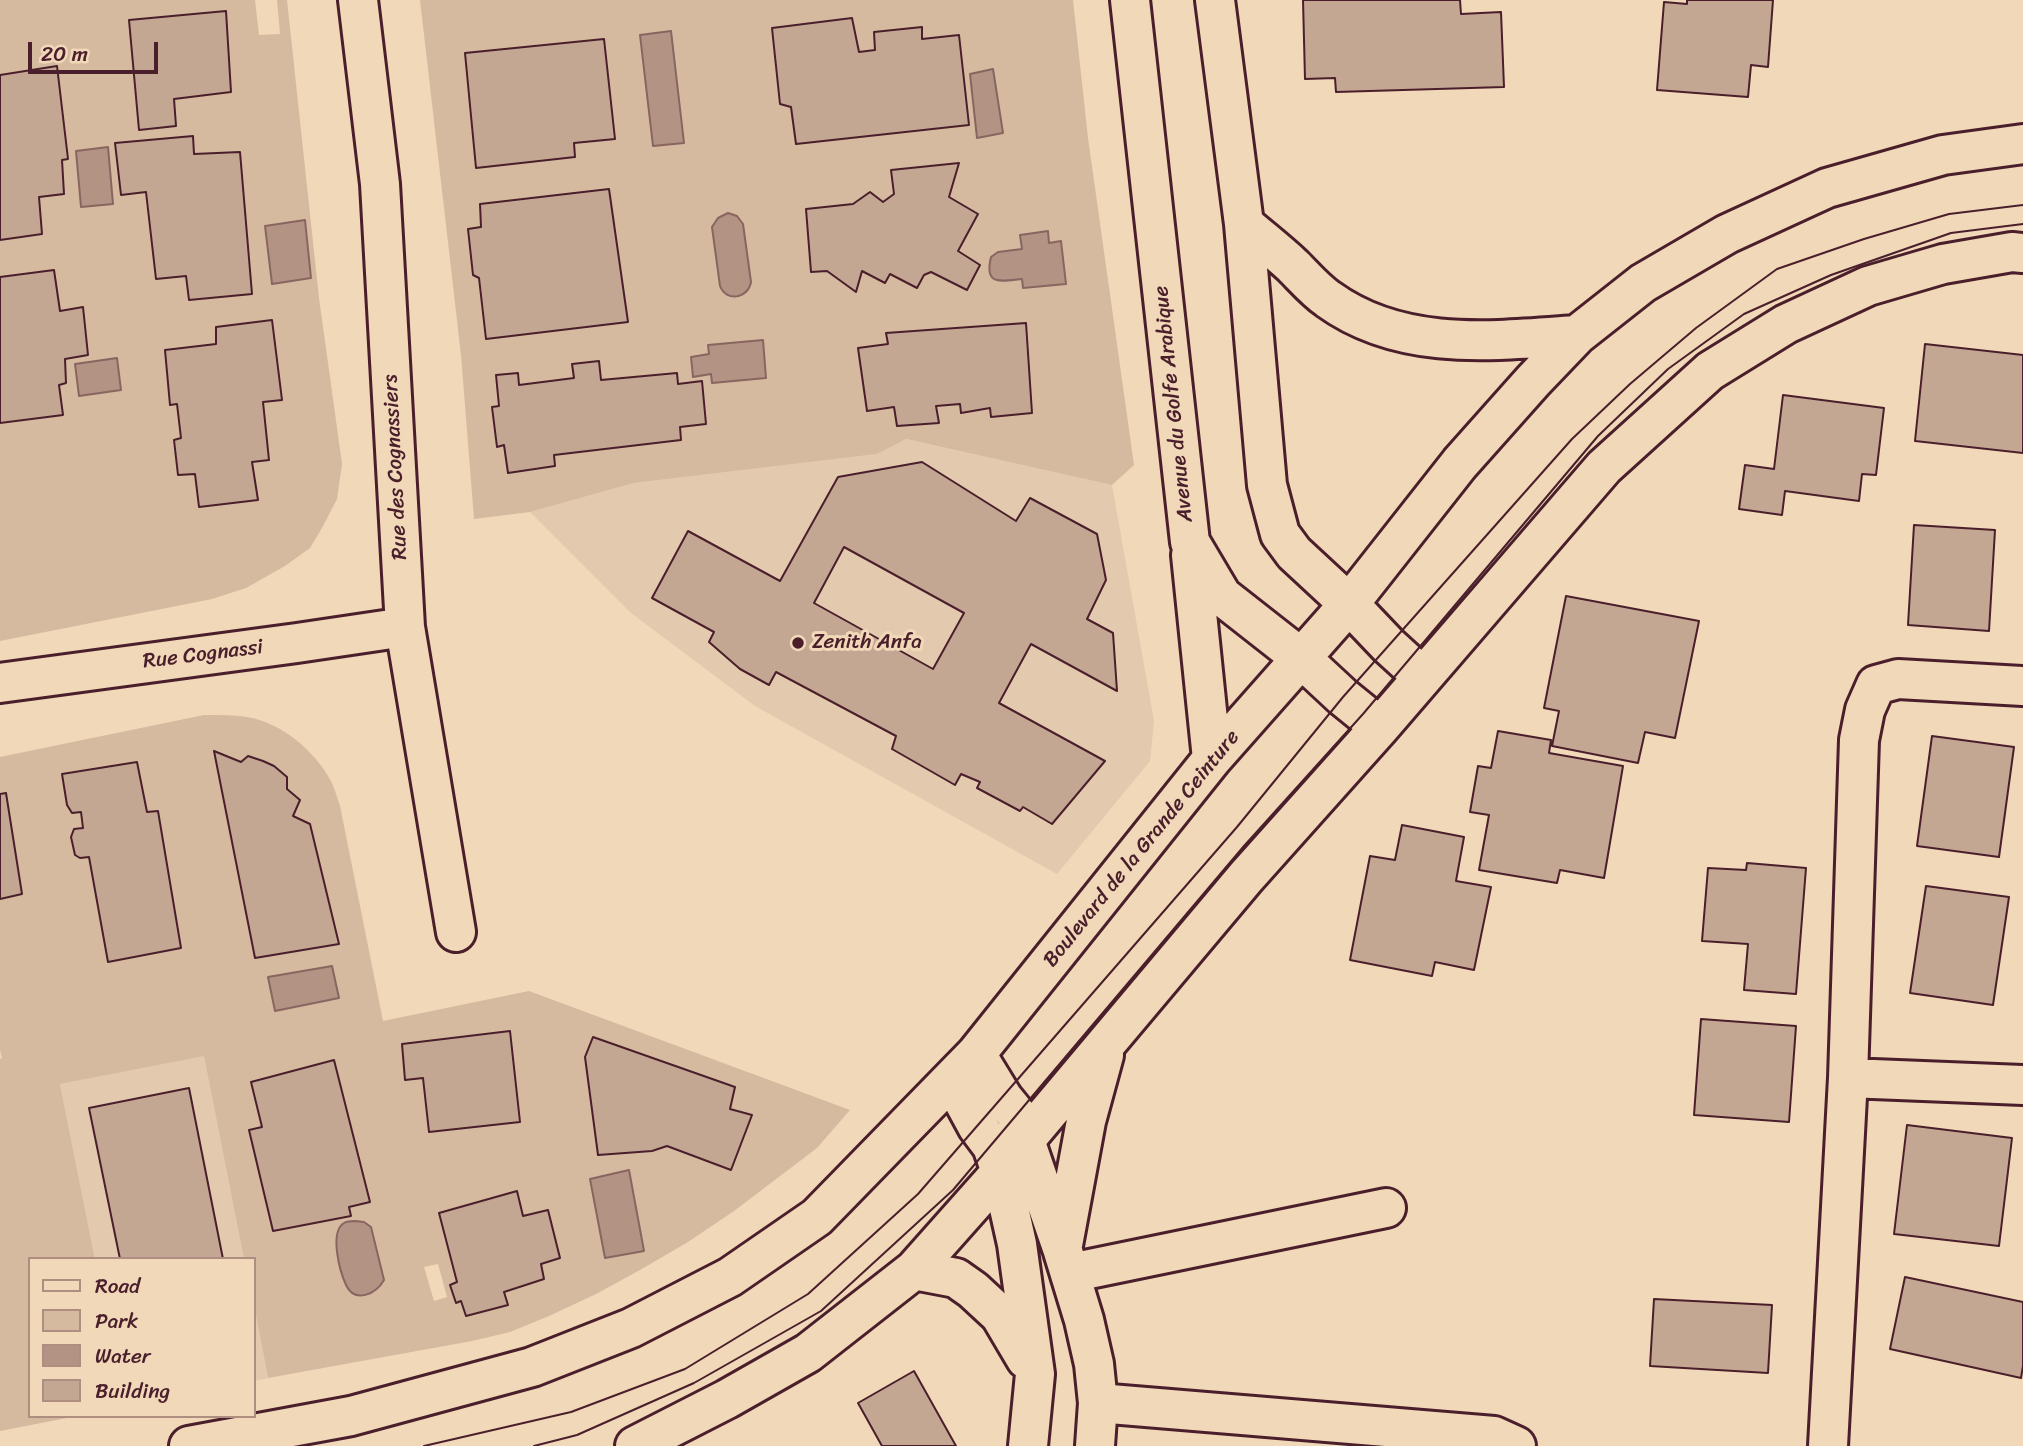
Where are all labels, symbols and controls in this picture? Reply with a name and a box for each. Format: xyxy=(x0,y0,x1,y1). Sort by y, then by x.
scale bar xyxy=(32,28,161,72)
text: 20 m xyxy=(41,35,88,73)
street label: Avenue du Golfe Arabique xyxy=(1149,285,1199,523)
street label: Rue des Cognassiers xyxy=(379,374,413,560)
place label: Zenith Anfa xyxy=(812,630,922,656)
street label: Rue Cognassi xyxy=(142,635,264,675)
marker: Zenith Anfa xyxy=(790,635,806,651)
street label: Boulevard de la Grande Ceinture xyxy=(1039,725,1245,973)
legend xyxy=(28,1257,256,1418)
text: Road xyxy=(95,1267,140,1305)
text: Park xyxy=(95,1302,138,1340)
text: Water xyxy=(95,1337,150,1375)
text: Building xyxy=(95,1372,170,1410)

